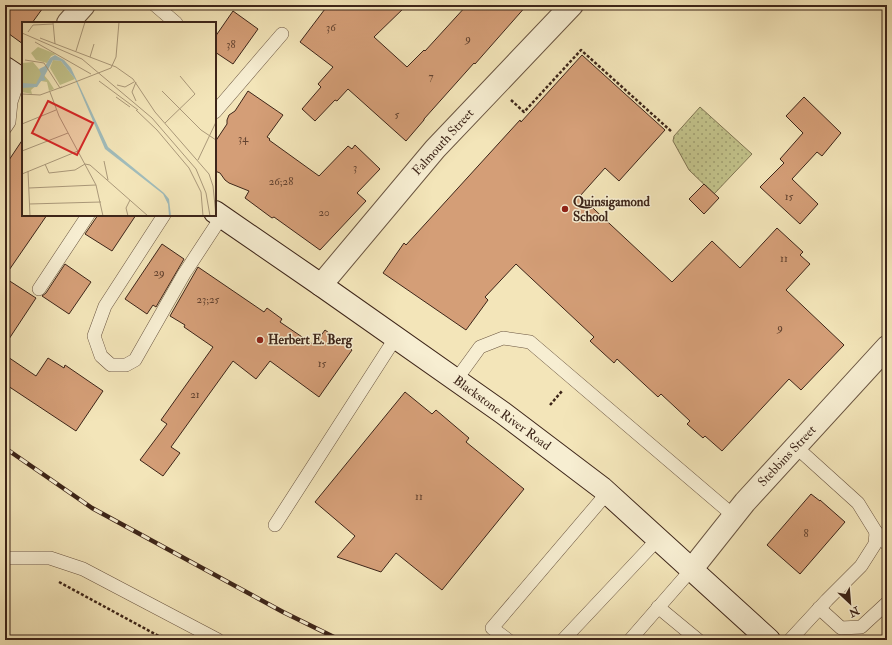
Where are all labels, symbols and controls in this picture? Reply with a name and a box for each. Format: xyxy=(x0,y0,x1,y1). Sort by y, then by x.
house number: 36 xyxy=(326,21,337,34)
inset map xyxy=(22,22,216,216)
house number: 9 xyxy=(464,32,471,45)
house number: 38 xyxy=(226,38,236,51)
house number: 7 xyxy=(428,70,434,83)
street label: Falmouth Street xyxy=(409,105,477,179)
house number: 5 xyxy=(395,108,400,121)
house number: 34 xyxy=(238,132,249,145)
house number: 3 xyxy=(353,161,357,174)
house number: 26;28 xyxy=(269,175,293,188)
house number: 15 xyxy=(785,190,794,203)
place label: Quinsigamond School xyxy=(573,194,650,225)
marker: Quinsigamond School xyxy=(560,204,570,214)
house number: 20 xyxy=(318,206,330,219)
house number: 11 xyxy=(780,252,788,265)
house number: 29 xyxy=(153,266,165,279)
house number: 23;25 xyxy=(197,293,220,306)
house number: 9 xyxy=(776,321,783,334)
place label: Herbert E. Berg xyxy=(268,332,353,349)
marker: Herbert E. Berg xyxy=(255,335,265,345)
house number: 15 xyxy=(318,357,327,370)
street label: Blackstone River Road xyxy=(450,372,554,454)
house number: 21 xyxy=(190,388,200,401)
street label: Stebbins Street xyxy=(754,422,820,490)
house number: 11 xyxy=(415,490,423,503)
house number: 8 xyxy=(803,527,809,540)
north arrow xyxy=(830,583,870,623)
text: N xyxy=(846,603,862,620)

